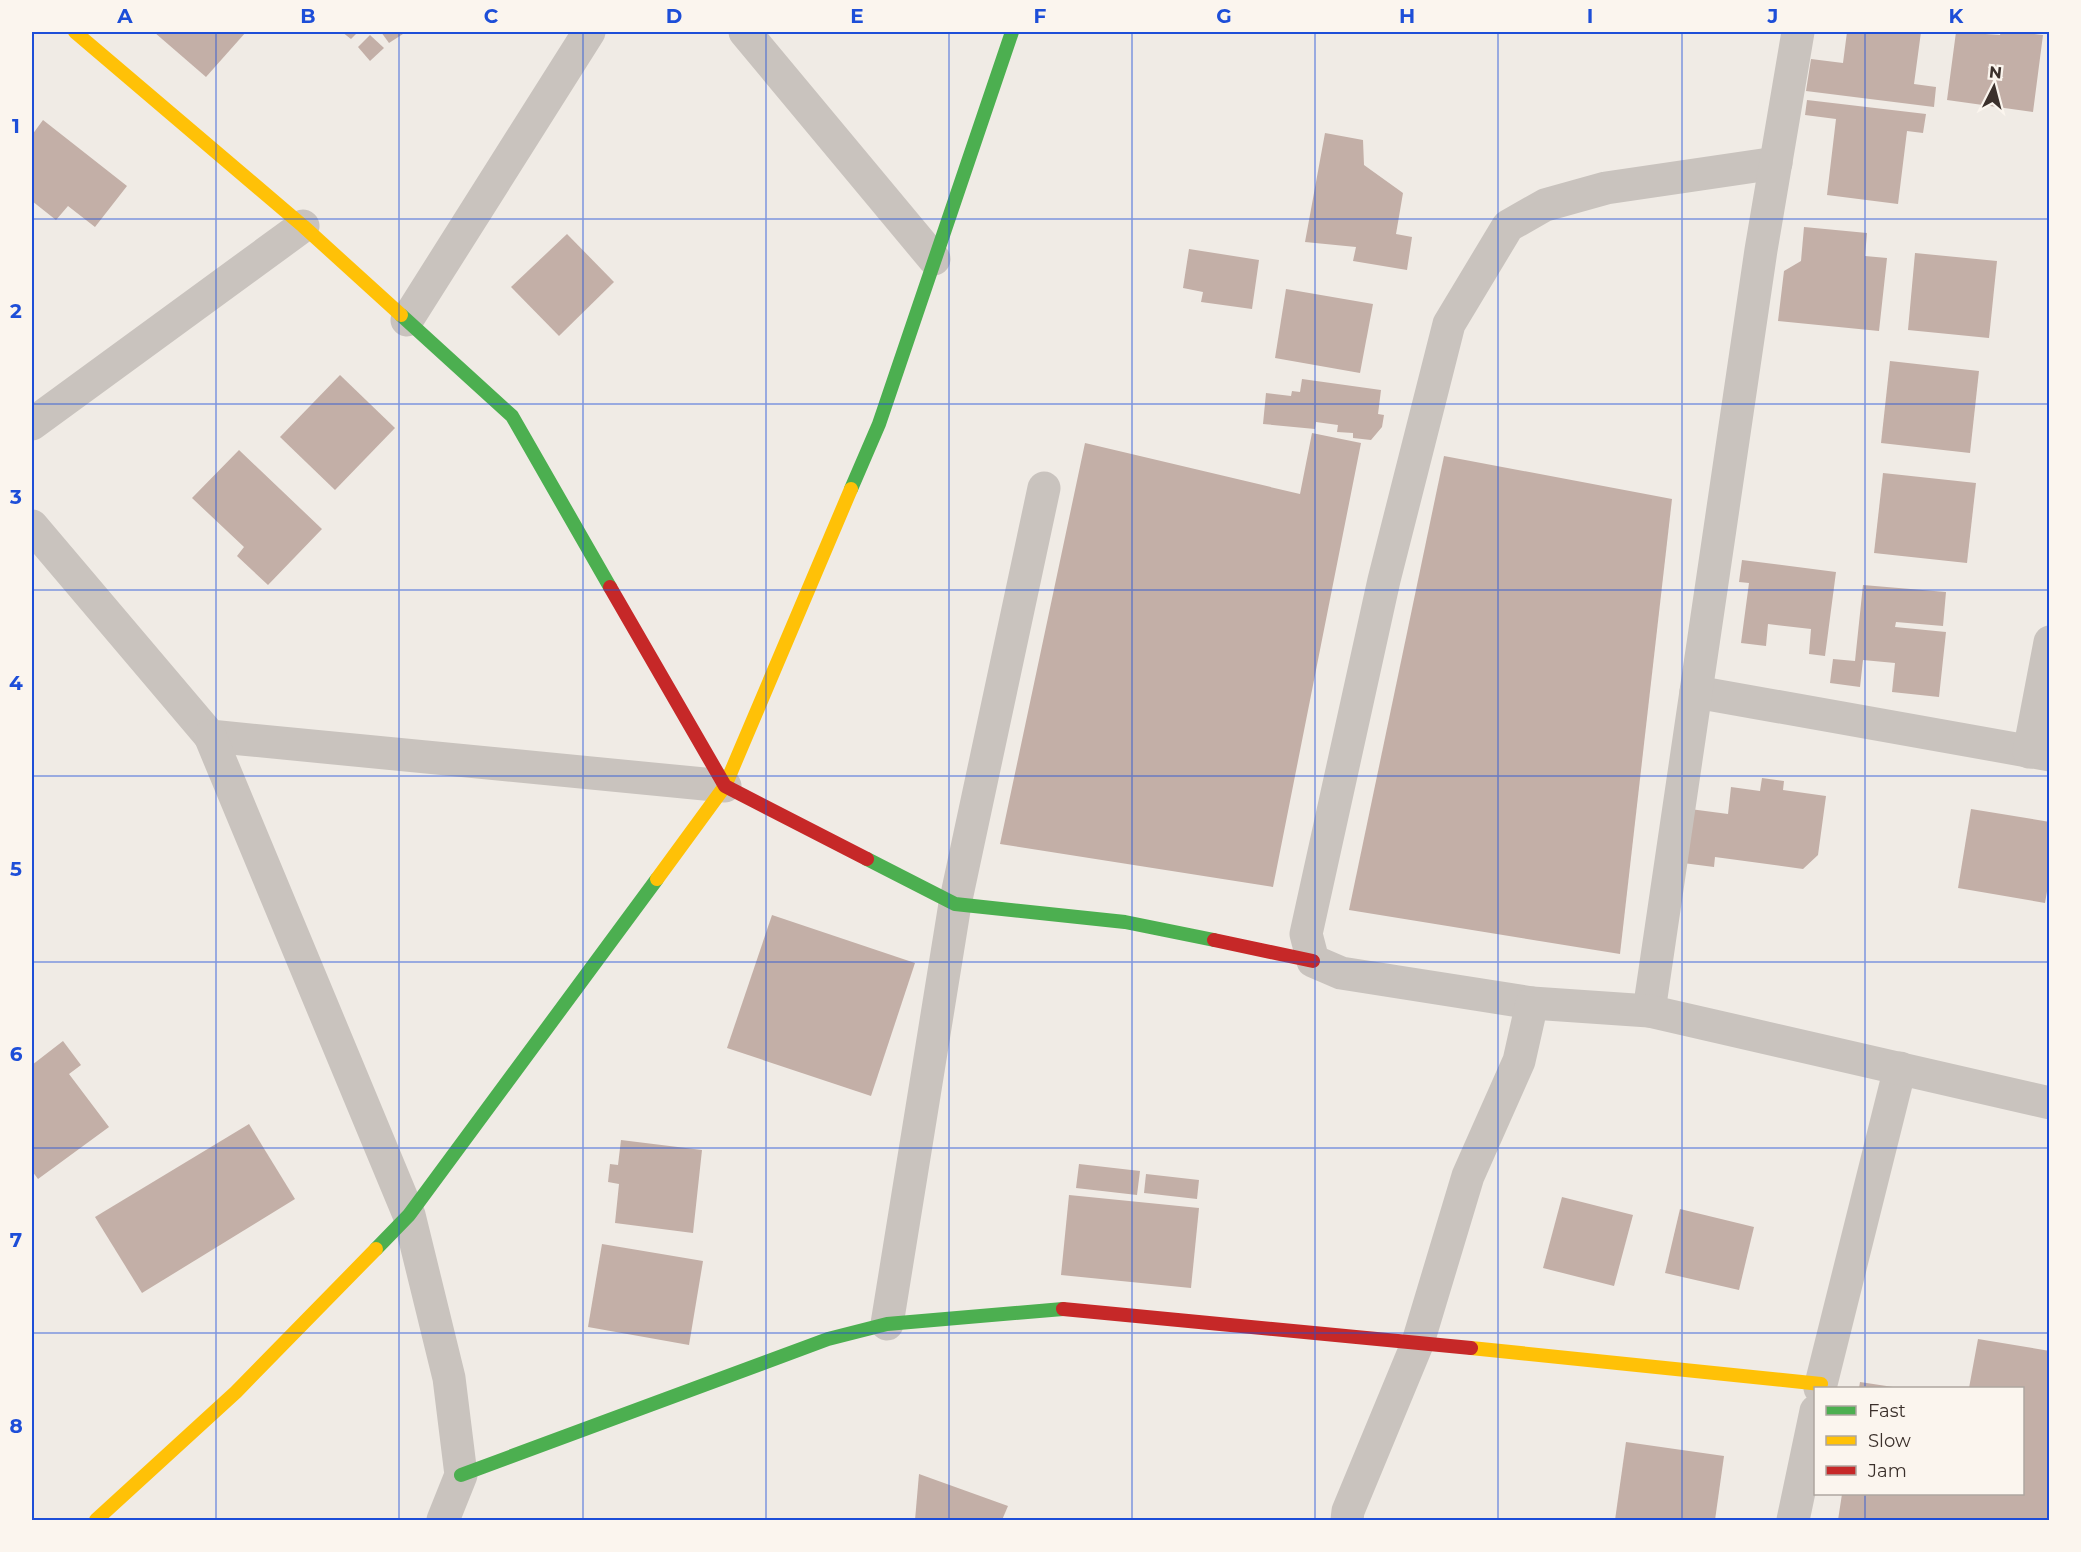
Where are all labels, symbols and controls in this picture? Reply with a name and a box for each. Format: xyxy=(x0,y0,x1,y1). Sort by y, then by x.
text: A xyxy=(116,4,133,28)
text: B xyxy=(300,4,316,28)
text: C xyxy=(484,4,499,28)
text: D xyxy=(666,4,682,28)
text: E xyxy=(850,4,864,28)
text: F xyxy=(1034,4,1047,28)
text: G xyxy=(1216,4,1232,28)
text: H xyxy=(1399,4,1415,28)
text: I xyxy=(1587,4,1593,28)
text: J xyxy=(1767,4,1778,28)
text: K xyxy=(1949,4,1965,28)
north arrow xyxy=(1964,57,2024,117)
text: N xyxy=(1988,62,2003,83)
text: 1 xyxy=(12,114,20,138)
text: 2 xyxy=(10,299,22,323)
text: 3 xyxy=(9,485,22,509)
text: 4 xyxy=(9,671,23,695)
text: 5 xyxy=(10,857,22,881)
text: 6 xyxy=(10,1042,23,1066)
text: 7 xyxy=(10,1228,22,1252)
legend xyxy=(1814,1387,2024,1495)
text: Fast xyxy=(1868,1400,1906,1422)
text: 8 xyxy=(9,1414,23,1438)
text: Slow xyxy=(1868,1430,1911,1452)
text: Jam xyxy=(1867,1460,1907,1482)

